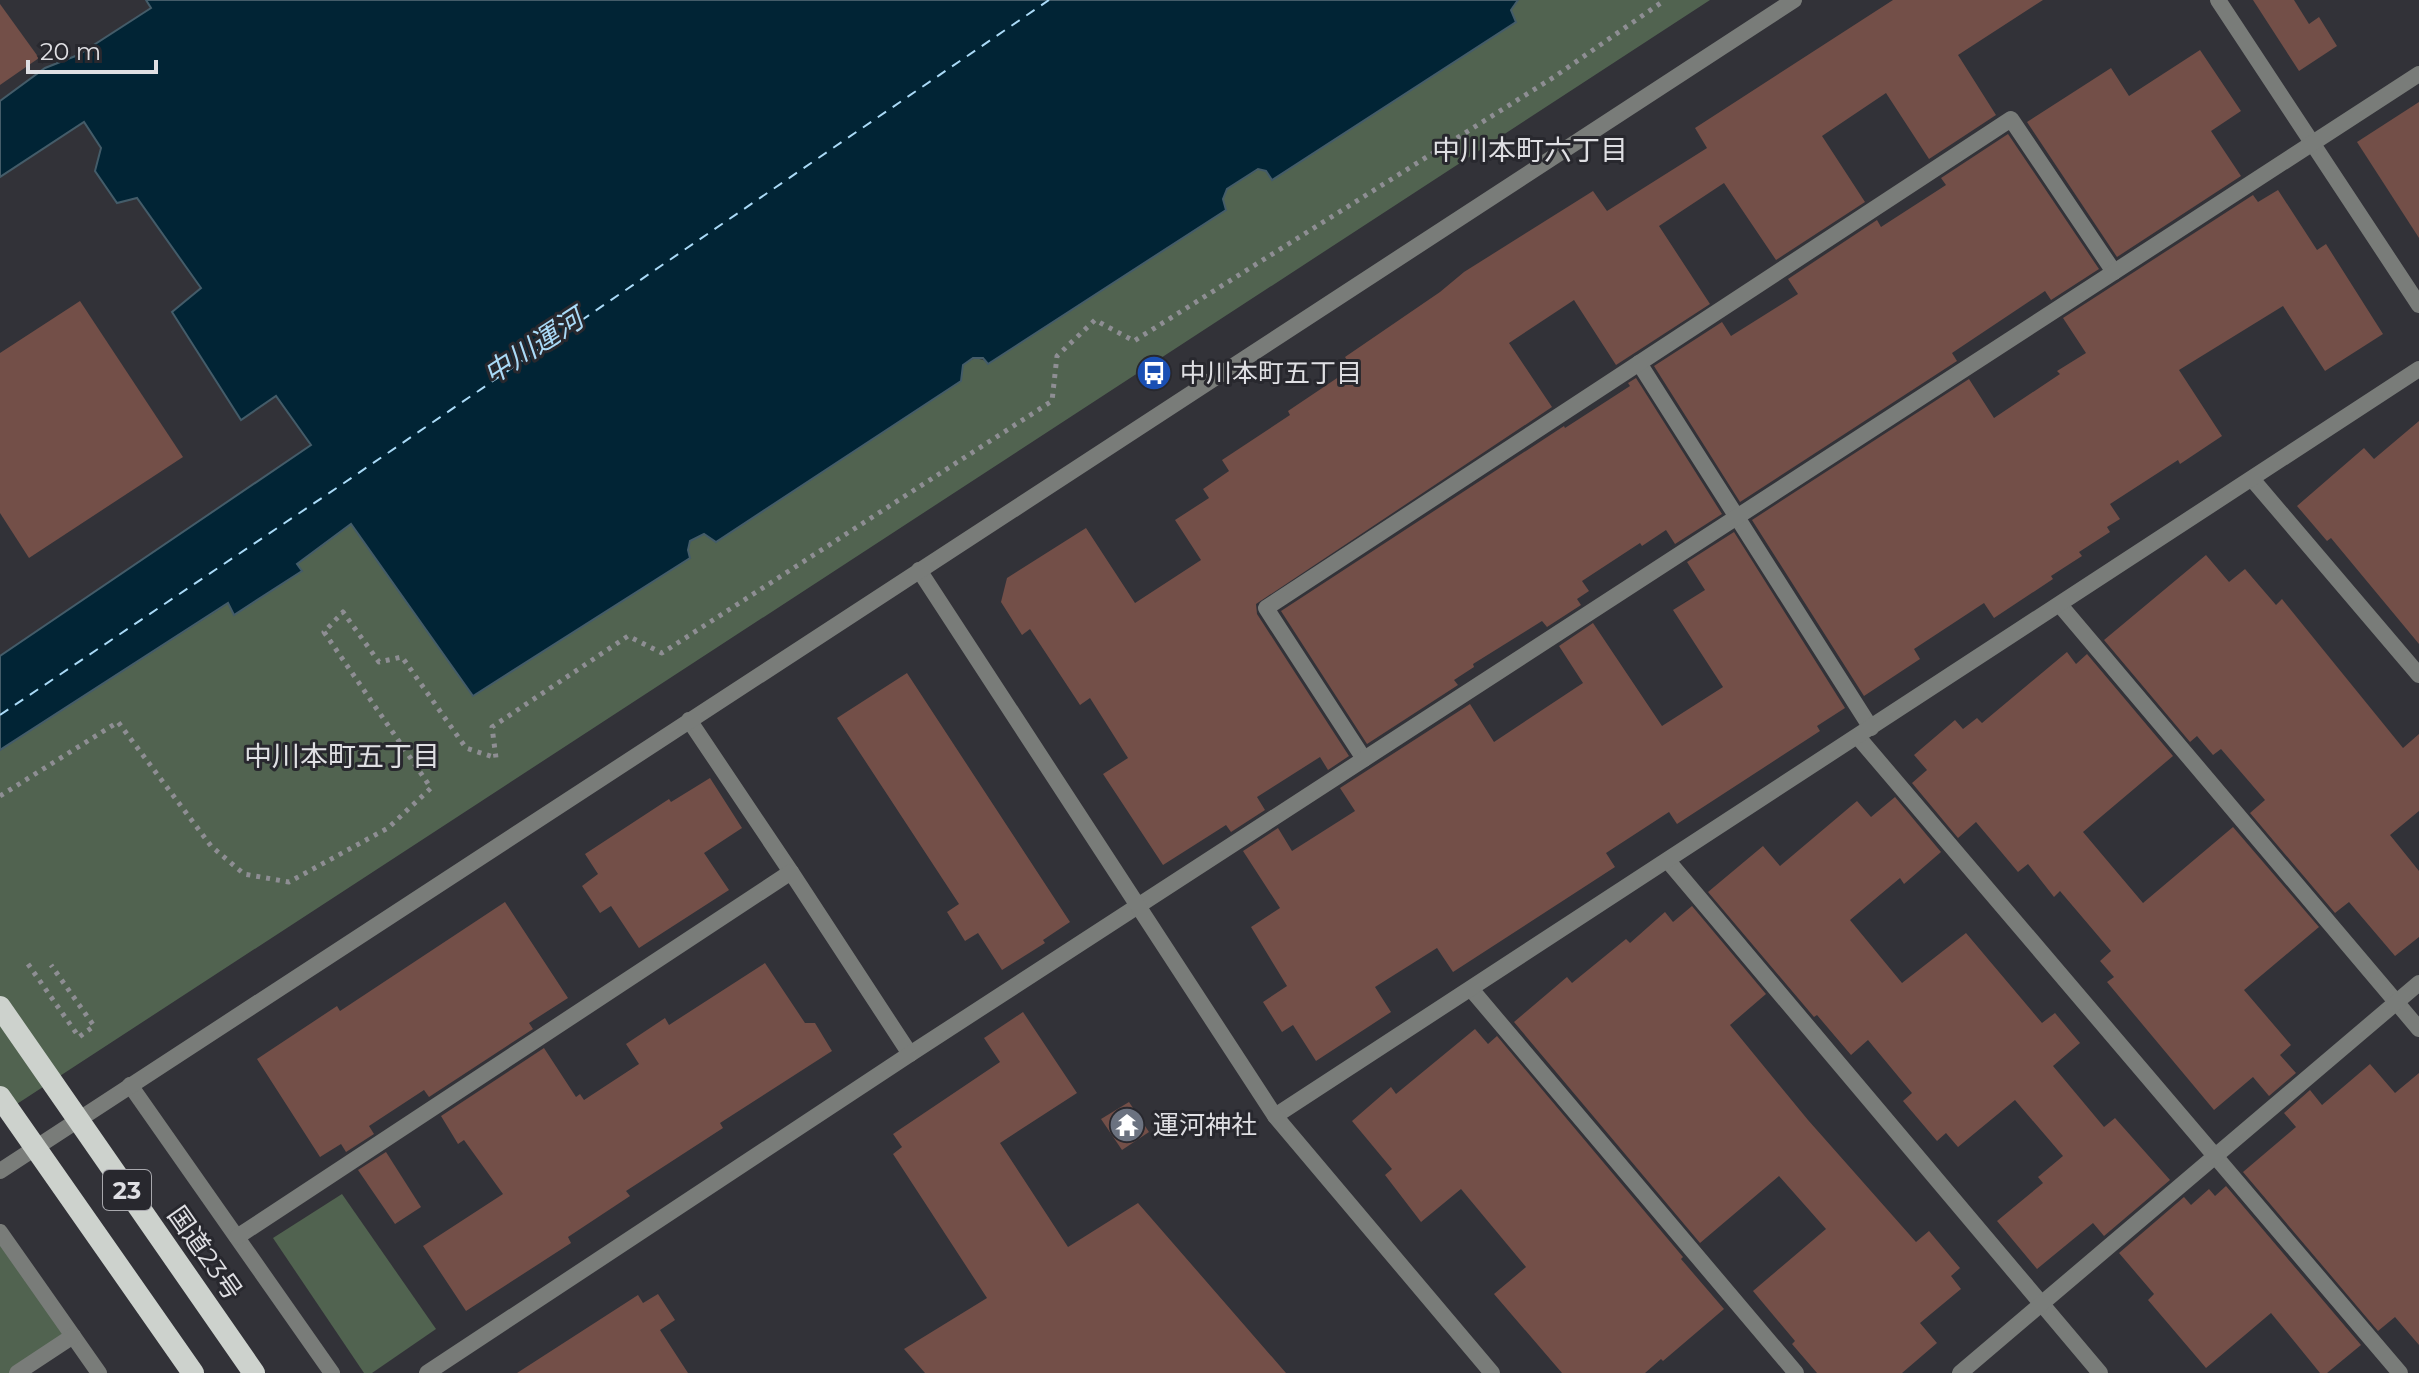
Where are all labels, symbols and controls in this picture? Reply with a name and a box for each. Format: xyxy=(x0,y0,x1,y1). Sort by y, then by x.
scale bar xyxy=(28,24,156,74)
text: 20 m xyxy=(40,37,101,66)
district label: 中川本町六丁目 xyxy=(1432,133,1628,167)
water label: 中川運河 xyxy=(477,299,593,391)
bus stop icon: 中川本町五丁目 xyxy=(1135,354,1173,392)
place label: 中川本町五丁目 xyxy=(1180,357,1362,389)
district label: 中川本町五丁目 xyxy=(244,739,440,773)
temple icon: 運河神社 xyxy=(1108,1106,1146,1144)
place label: 運河神社 xyxy=(1153,1109,1257,1141)
road number: 23 xyxy=(103,1170,151,1210)
street label: 国道23号 xyxy=(161,1200,249,1306)

